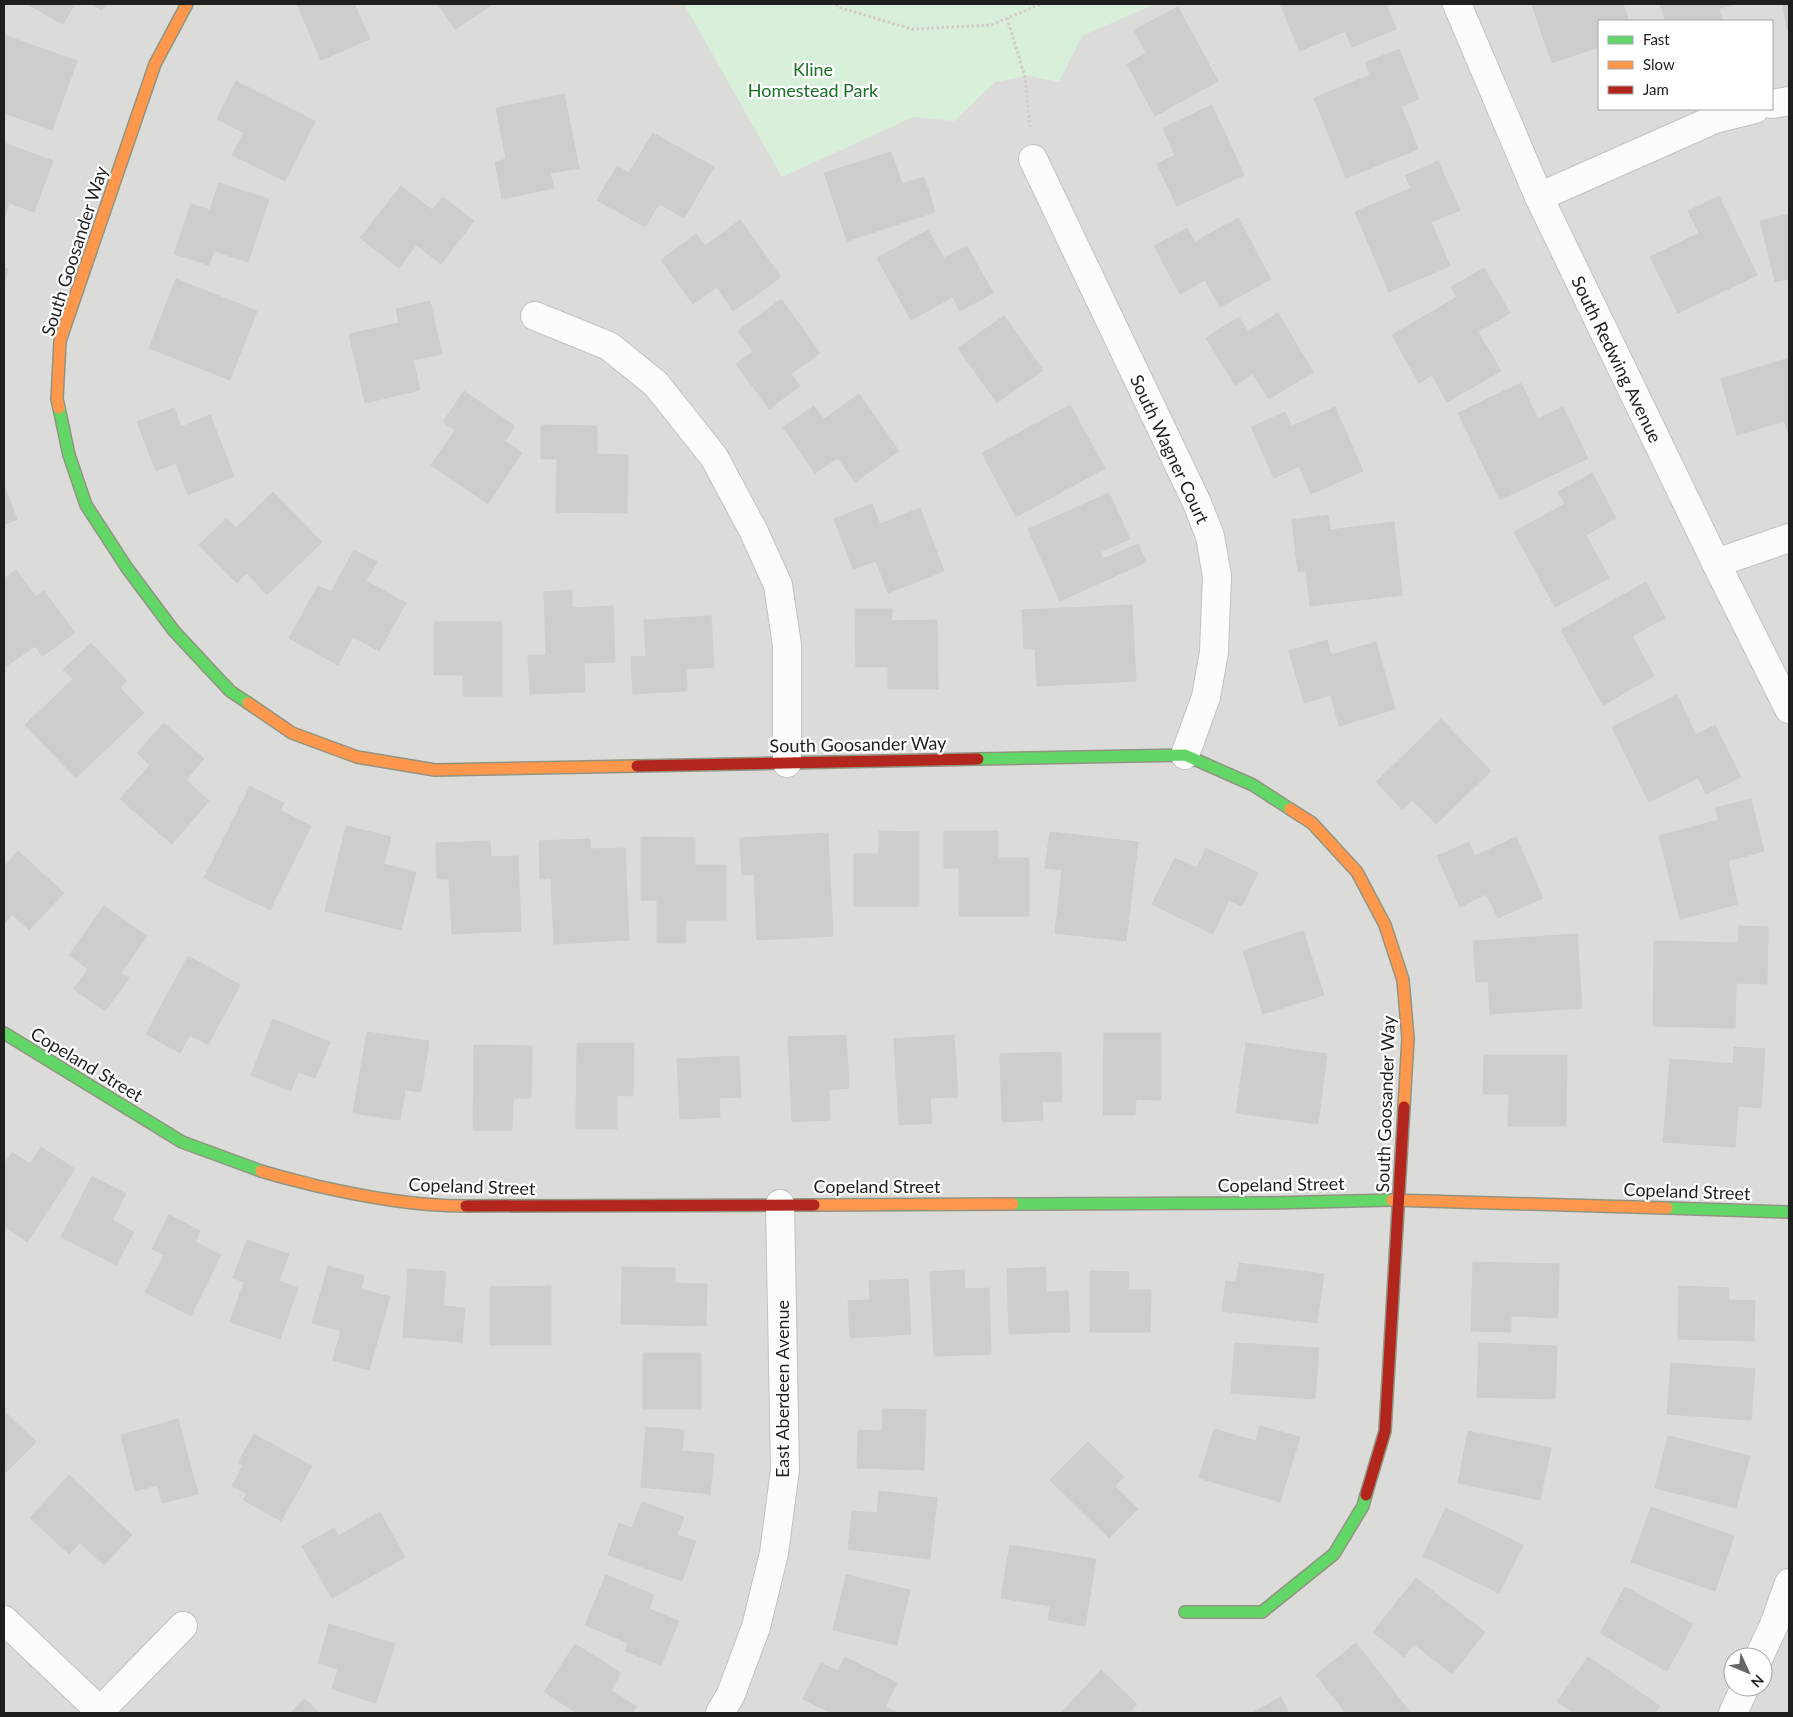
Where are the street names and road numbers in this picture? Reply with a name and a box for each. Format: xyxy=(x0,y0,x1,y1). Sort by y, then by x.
street label: South Goosander Way xyxy=(36,163,112,339)
street label: South Redwing Avenue xyxy=(1567,272,1667,446)
street label: South Wagner Court xyxy=(1126,371,1214,528)
street label: South Goosander Way xyxy=(769,731,947,757)
street label: South Goosander Way xyxy=(1371,1014,1399,1193)
street label: Copeland Street xyxy=(27,1022,148,1106)
street label: Copeland Street xyxy=(1217,1172,1345,1196)
street label: Copeland Street xyxy=(408,1173,536,1199)
street label: Copeland Street xyxy=(814,1175,941,1197)
street label: Copeland Street xyxy=(1623,1178,1751,1204)
street label: East Aberdeen Avenue xyxy=(771,1300,793,1478)

